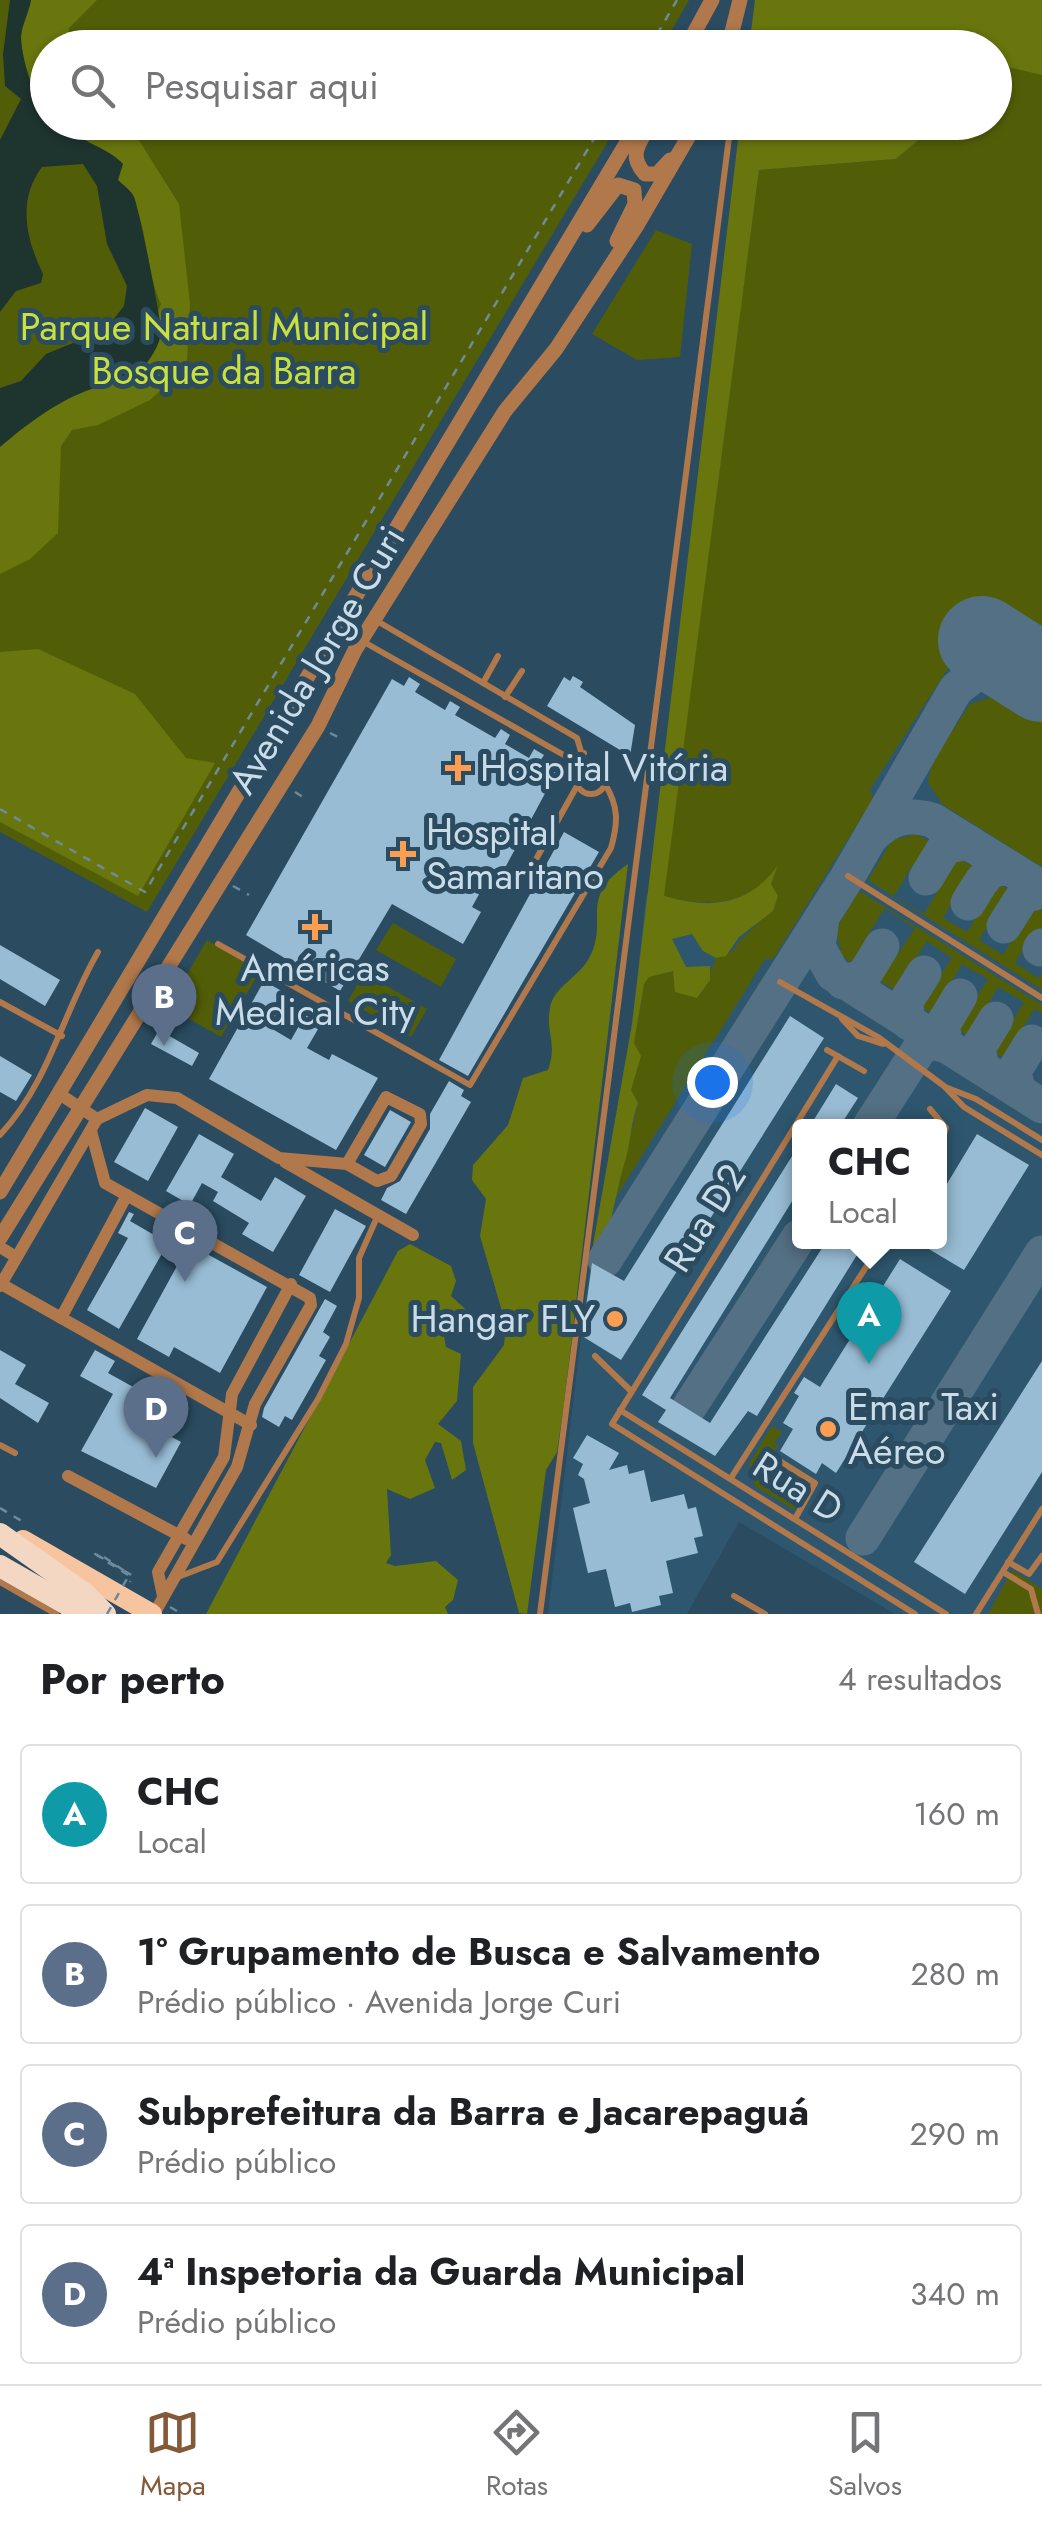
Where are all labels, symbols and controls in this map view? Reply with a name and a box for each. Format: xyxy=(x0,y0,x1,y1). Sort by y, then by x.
search box xyxy=(30,30,1012,140)
icon: search xyxy=(65,58,120,113)
text: Pesquisar aqui xyxy=(145,58,379,113)
park label: Parque Natural Municipal Bosque da Barra xyxy=(20,299,428,398)
street label: Avenida Jorge Curi xyxy=(215,515,418,804)
place label: Hospital Vitória xyxy=(480,740,728,795)
marker: Hospital Vitória xyxy=(445,755,471,781)
place label: Hospital Samaritano xyxy=(426,804,604,903)
marker: Hospital Samaritano xyxy=(390,841,416,867)
marker: Américas Medical City xyxy=(302,914,328,940)
place label: Américas Medical City xyxy=(215,940,415,1039)
pin: B xyxy=(132,964,196,1046)
your location xyxy=(687,1057,738,1108)
popup xyxy=(792,1119,947,1249)
text: CHC xyxy=(828,1134,911,1189)
street label: Rua D2 xyxy=(650,1153,759,1283)
text: Local xyxy=(828,1189,898,1235)
pin: C xyxy=(152,1200,218,1282)
pin: A xyxy=(836,1282,902,1364)
place label: Hangar FLY xyxy=(410,1291,596,1346)
marker: Hangar FLY xyxy=(604,1308,626,1330)
pin: D xyxy=(124,1376,188,1458)
place label: Emar Taxi Aéreo xyxy=(848,1379,999,1478)
marker: Emar Taxi Aéreo xyxy=(817,1418,839,1440)
street label: Rua D xyxy=(743,1438,854,1536)
text: Por perto xyxy=(40,1649,225,1710)
text: 4 resultados xyxy=(838,1656,1002,1702)
text: CHC xyxy=(137,1764,220,1819)
text: A xyxy=(63,1791,86,1837)
text: 160 m xyxy=(913,1791,1000,1837)
text: Local xyxy=(137,1819,207,1865)
text: 1º Grupamento de Busca e Salvamento xyxy=(137,1924,820,1979)
text: B xyxy=(64,1951,85,1997)
text: 280 m xyxy=(911,1951,1000,1997)
text: Prédio público · Avenida Jorge Curi xyxy=(137,1979,621,2025)
text: Subprefeitura da Barra e Jacarepaguá xyxy=(137,2084,809,2139)
text: C xyxy=(63,2111,86,2157)
text: 290 m xyxy=(910,2111,1000,2157)
text: Prédio público xyxy=(137,2139,336,2185)
text: 4ª Inspetoria da Guarda Municipal xyxy=(137,2244,745,2299)
text: D xyxy=(63,2271,86,2317)
text: 340 m xyxy=(910,2271,1000,2317)
text: Prédio público xyxy=(137,2299,336,2345)
tab: Mapa xyxy=(140,2405,206,2506)
tab: Rotas xyxy=(486,2405,548,2506)
tab: Salvos xyxy=(828,2405,902,2506)

